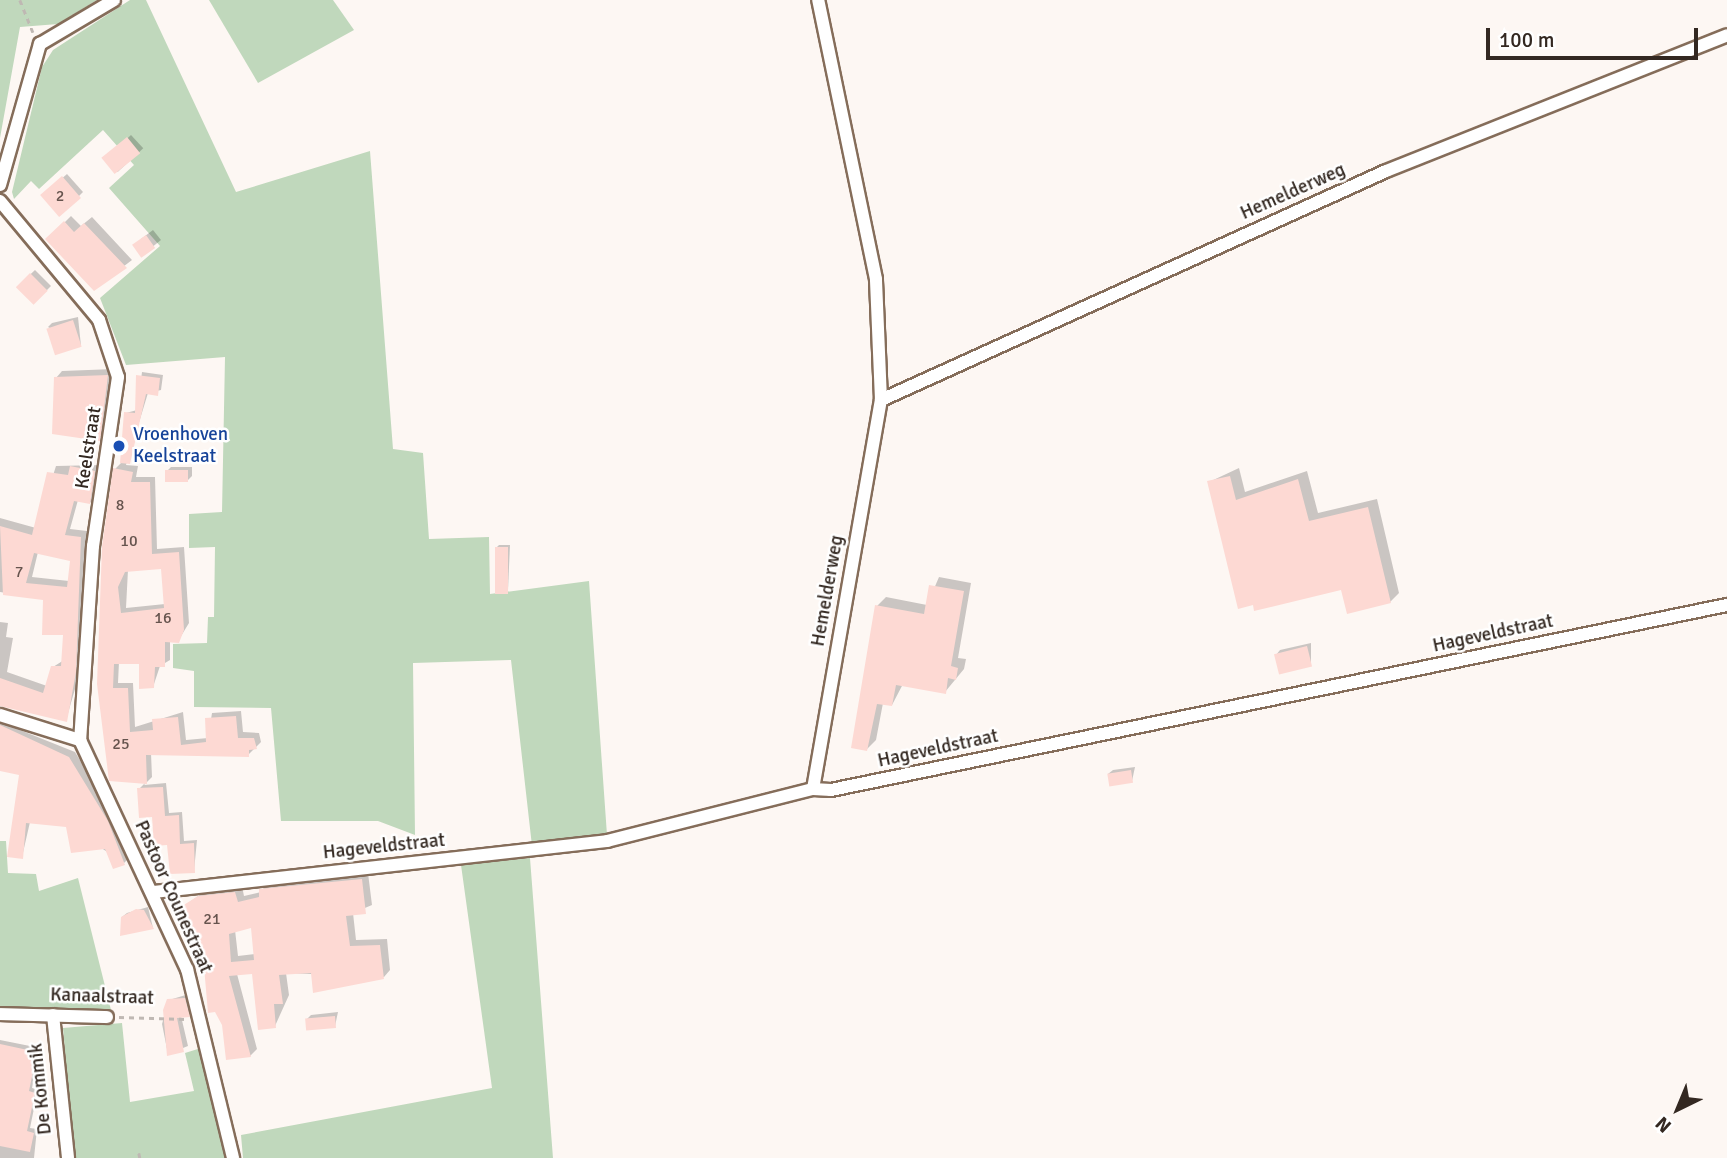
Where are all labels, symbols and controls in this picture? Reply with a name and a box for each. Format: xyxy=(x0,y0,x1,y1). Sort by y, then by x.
scale bar xyxy=(1489,14,1701,58)
text: 100 m xyxy=(1499,27,1554,53)
street label: Hemelderweg xyxy=(1237,159,1349,225)
house number: 2 xyxy=(56,186,64,206)
street label: Keelstraat xyxy=(71,405,107,491)
place label: Vroenhoven Keelstraat xyxy=(133,424,228,468)
marker: Vroenhoven Keelstraat xyxy=(111,438,127,454)
house number: 8 xyxy=(116,495,124,515)
house number: 10 xyxy=(120,531,138,551)
street label: Hemelderweg xyxy=(807,534,849,648)
house number: 7 xyxy=(15,562,23,582)
house number: 16 xyxy=(154,608,172,628)
street label: Hageveldstraat xyxy=(1431,610,1555,658)
street label: Hageveldstraat xyxy=(876,725,1000,773)
house number: 25 xyxy=(112,734,130,754)
street label: Pastoor Counestraat xyxy=(129,817,217,977)
street label: Hageveldstraat xyxy=(322,829,446,865)
house number: 21 xyxy=(203,909,221,929)
street label: Kanaalstraat xyxy=(50,984,154,1010)
street label: De Kommik xyxy=(25,1042,57,1136)
north arrow xyxy=(1643,1074,1713,1144)
text: N xyxy=(1651,1111,1677,1138)

